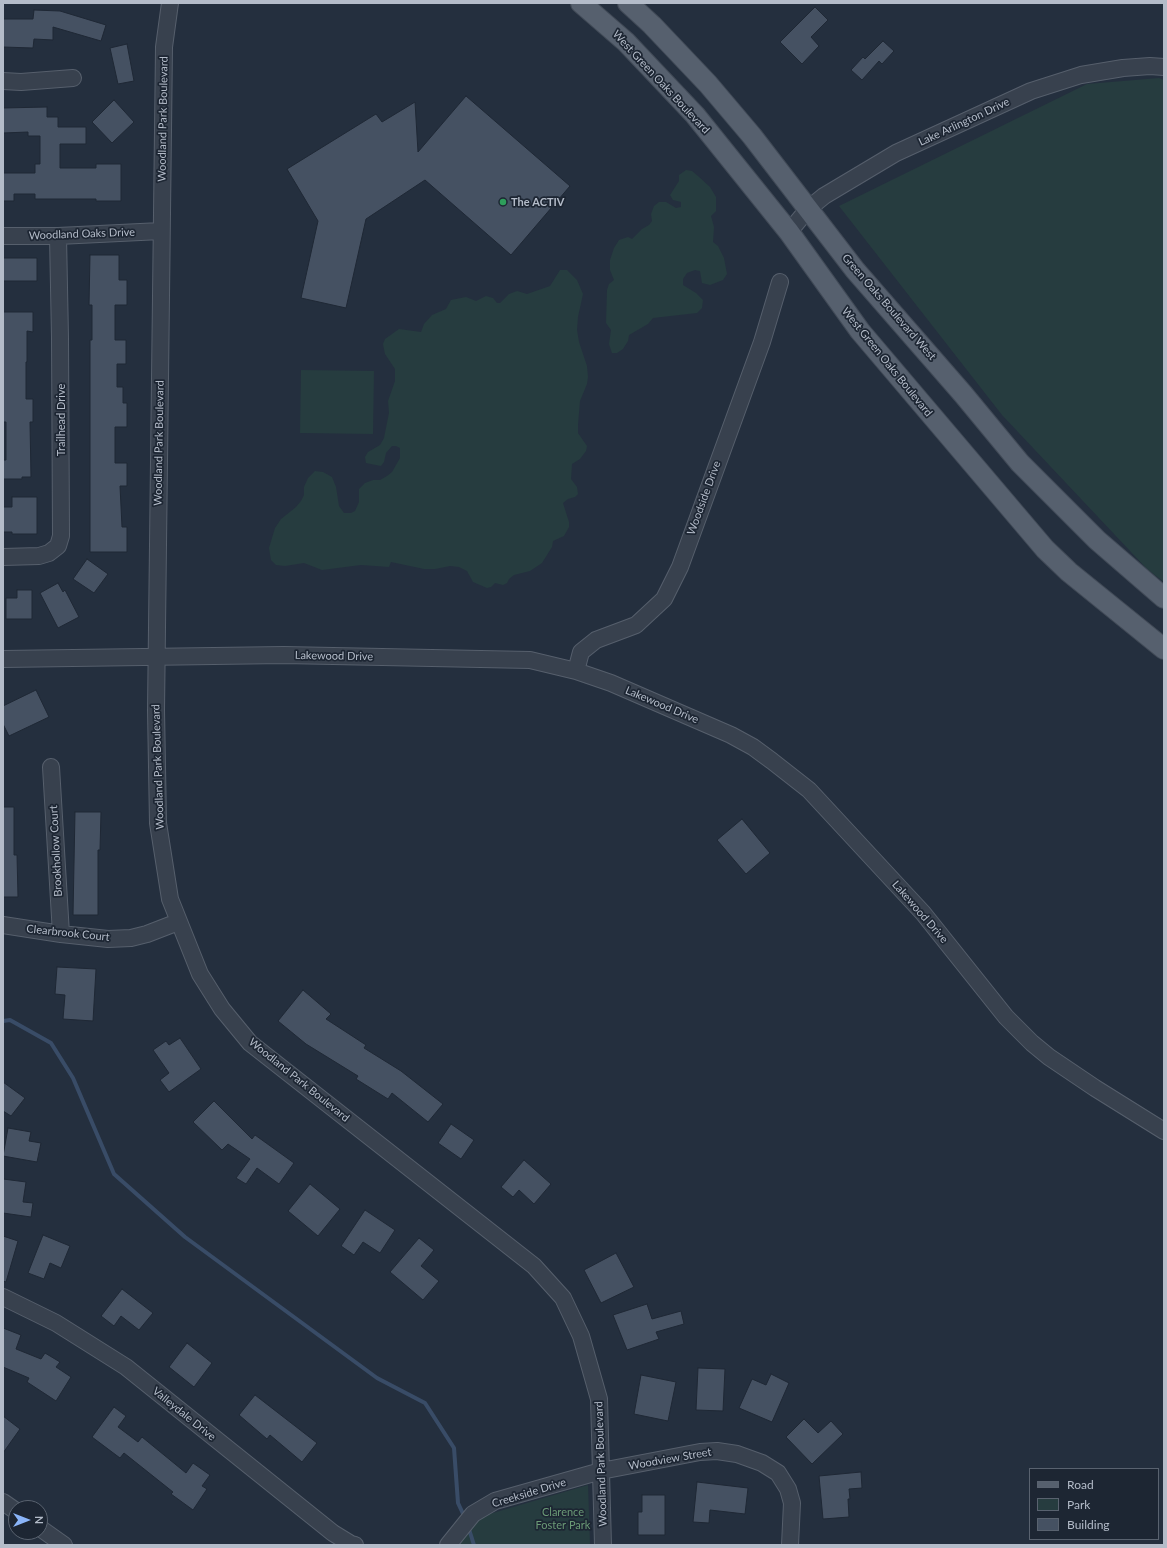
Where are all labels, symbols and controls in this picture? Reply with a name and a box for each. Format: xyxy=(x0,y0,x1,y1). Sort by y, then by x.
street label: West Green Oaks Boulevard xyxy=(610,28,712,136)
street label: Woodland Park Boulevard xyxy=(155,56,171,182)
street label: Lake Arlington Drive xyxy=(916,95,1012,149)
place label: The ACTIV xyxy=(511,195,564,209)
marker: The ACTIV xyxy=(498,197,508,207)
street label: Woodland Oaks Drive xyxy=(29,226,135,242)
street label: Green Oaks Boulevard West xyxy=(839,251,939,363)
street label: West Green Oaks Boulevard xyxy=(839,305,935,419)
street label: Woodland Park Boulevard xyxy=(151,380,167,506)
street label: Trailhead Drive xyxy=(54,384,68,456)
street label: Woodside Drive xyxy=(684,459,724,537)
street label: Lakewood Drive xyxy=(295,649,373,663)
street label: Lakewood Drive xyxy=(623,684,701,726)
street label: Woodland Park Boulevard xyxy=(149,704,167,830)
street label: Brookhollow Court xyxy=(47,805,65,897)
street label: Lakewood Drive xyxy=(889,878,951,946)
street label: Clearbrook Court xyxy=(26,922,110,944)
street label: Woodland Park Boulevard xyxy=(246,1035,352,1125)
street label: Valleydale Drive xyxy=(150,1384,218,1444)
street label: Woodland Park Boulevard xyxy=(592,1401,610,1527)
street label: Woodview Street xyxy=(628,1445,712,1473)
legend xyxy=(1029,1468,1159,1540)
street label: Creekside Drive xyxy=(490,1475,568,1511)
text: Road xyxy=(1067,1477,1094,1492)
text: Park xyxy=(1067,1497,1090,1512)
north arrow xyxy=(8,1500,48,1540)
park label: Clarence Foster Park xyxy=(536,1505,590,1531)
text: N xyxy=(33,1516,46,1524)
text: Building xyxy=(1067,1517,1110,1532)

